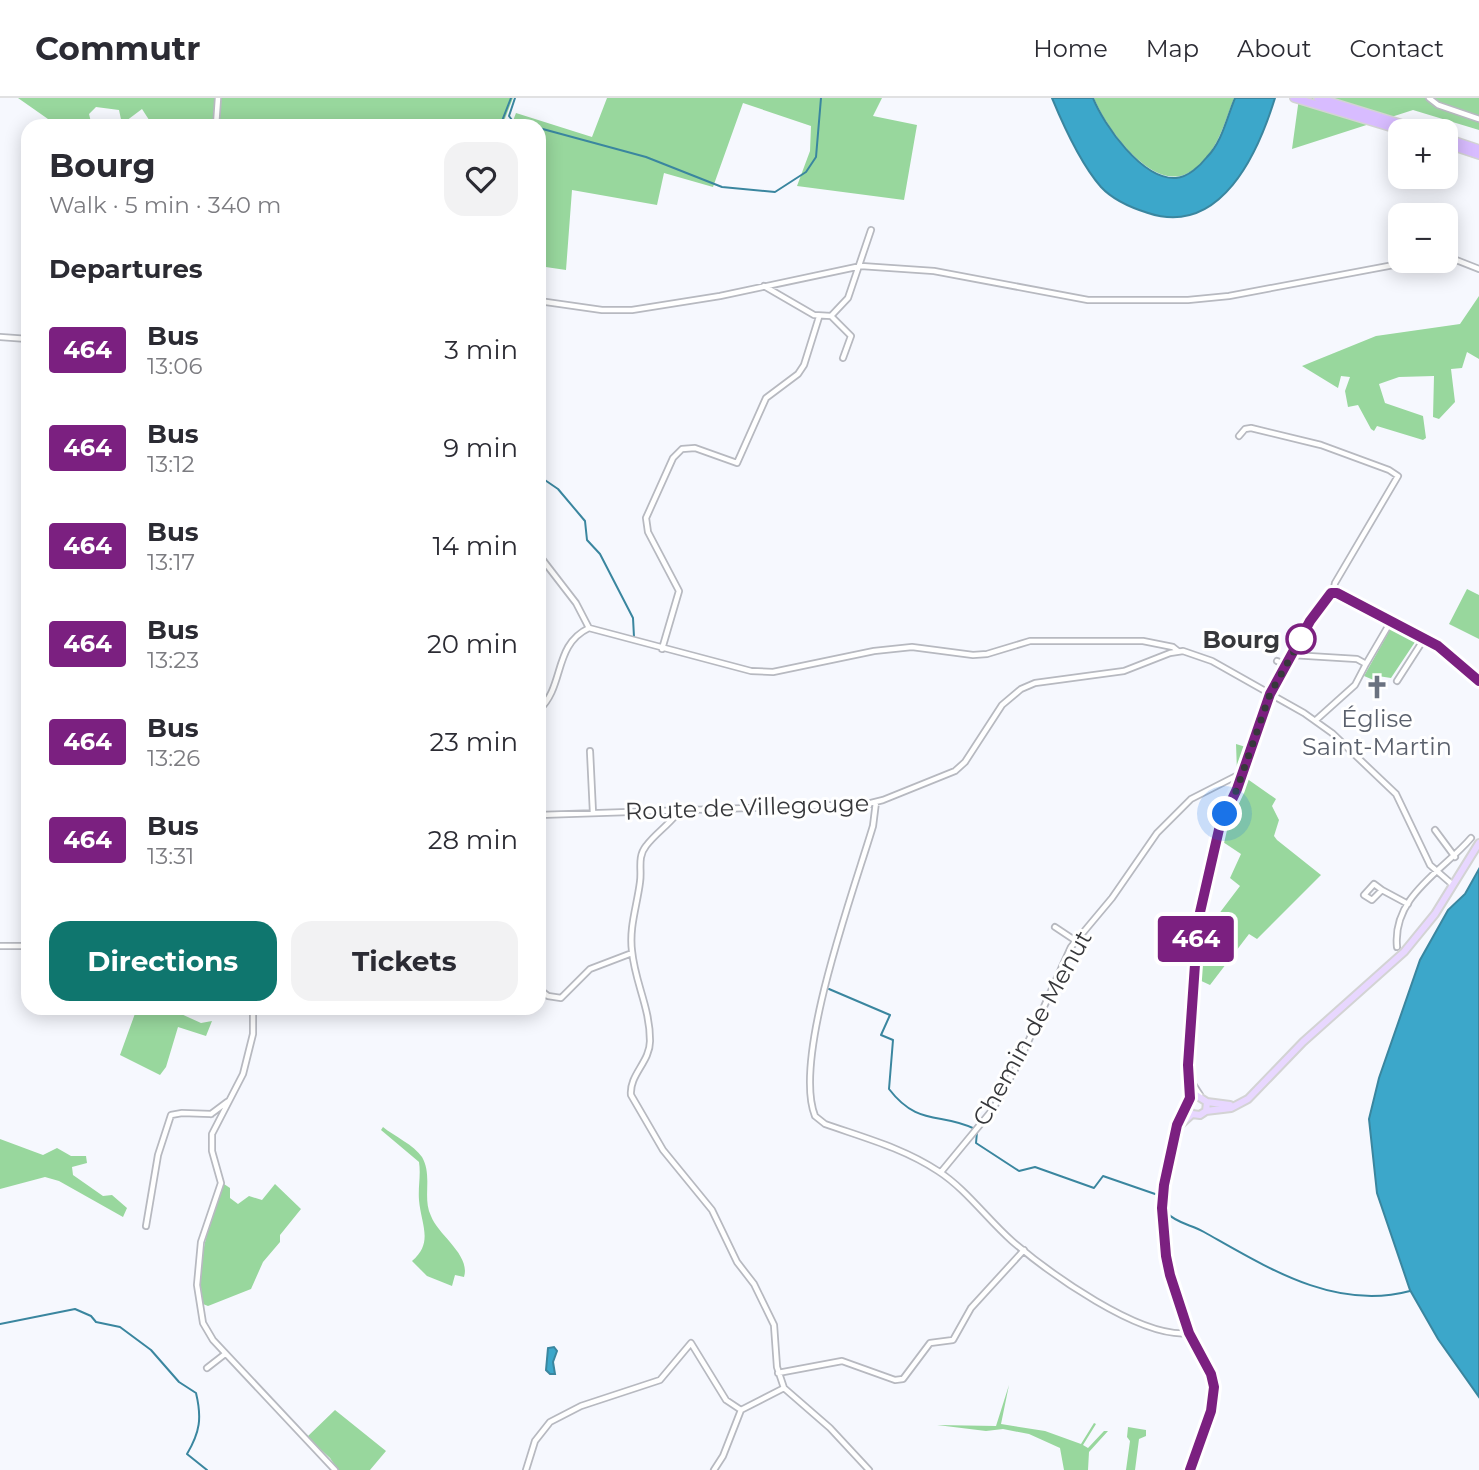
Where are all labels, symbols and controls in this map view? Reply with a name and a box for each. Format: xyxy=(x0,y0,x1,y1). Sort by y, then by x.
text: Commutr xyxy=(35,28,200,68)
text: Home xyxy=(1033,34,1108,63)
text: Map xyxy=(1146,34,1199,63)
text: About xyxy=(1237,34,1311,63)
text: Contact xyxy=(1349,34,1444,63)
map controls xyxy=(1388,119,1458,273)
button: + xyxy=(1388,119,1458,189)
button: heart xyxy=(444,142,518,216)
text: Bourg xyxy=(49,145,156,185)
text: Walk · 5 min · 340 m xyxy=(49,191,282,219)
button: − xyxy=(1388,203,1458,273)
text: Departures xyxy=(49,253,203,285)
text: Bus xyxy=(147,320,199,352)
text: 3 min xyxy=(444,334,518,366)
text: 464 xyxy=(63,335,112,364)
text: 13:06 xyxy=(147,352,202,380)
text: Bus xyxy=(147,418,199,450)
text: 9 min xyxy=(443,432,518,464)
text: 464 xyxy=(63,433,112,462)
text: 13:12 xyxy=(147,450,195,478)
text: Bus xyxy=(147,516,199,548)
text: 14 min xyxy=(432,530,518,562)
text: 464 xyxy=(63,531,112,560)
text: 13:17 xyxy=(147,548,195,576)
text: Bus xyxy=(147,614,199,646)
marker: Bourg xyxy=(1286,624,1316,654)
place label: Bourg xyxy=(1202,625,1280,654)
text: 20 min xyxy=(427,628,518,660)
text: 464 xyxy=(63,629,112,658)
text: 13:23 xyxy=(147,646,199,674)
church icon: Église Saint-Martin xyxy=(1363,673,1391,701)
place label: Église Saint-Martin xyxy=(1302,704,1452,761)
text: Bus xyxy=(147,712,199,744)
text: 23 min xyxy=(430,726,518,758)
text: 464 xyxy=(63,727,112,756)
text: 13:26 xyxy=(147,744,200,772)
street label: Route de Villegouge xyxy=(624,788,870,826)
your location xyxy=(1207,796,1242,831)
text: Bus xyxy=(147,810,199,842)
text: 28 min xyxy=(428,824,518,856)
text: 464 xyxy=(63,825,112,854)
text: 13:31 xyxy=(147,842,194,870)
line badge: 464 xyxy=(1156,916,1236,962)
button: Directions xyxy=(49,921,277,1001)
button: Tickets xyxy=(291,921,518,1001)
text: 464 xyxy=(1172,924,1220,953)
street label: Chemin de Menut xyxy=(966,925,1098,1131)

